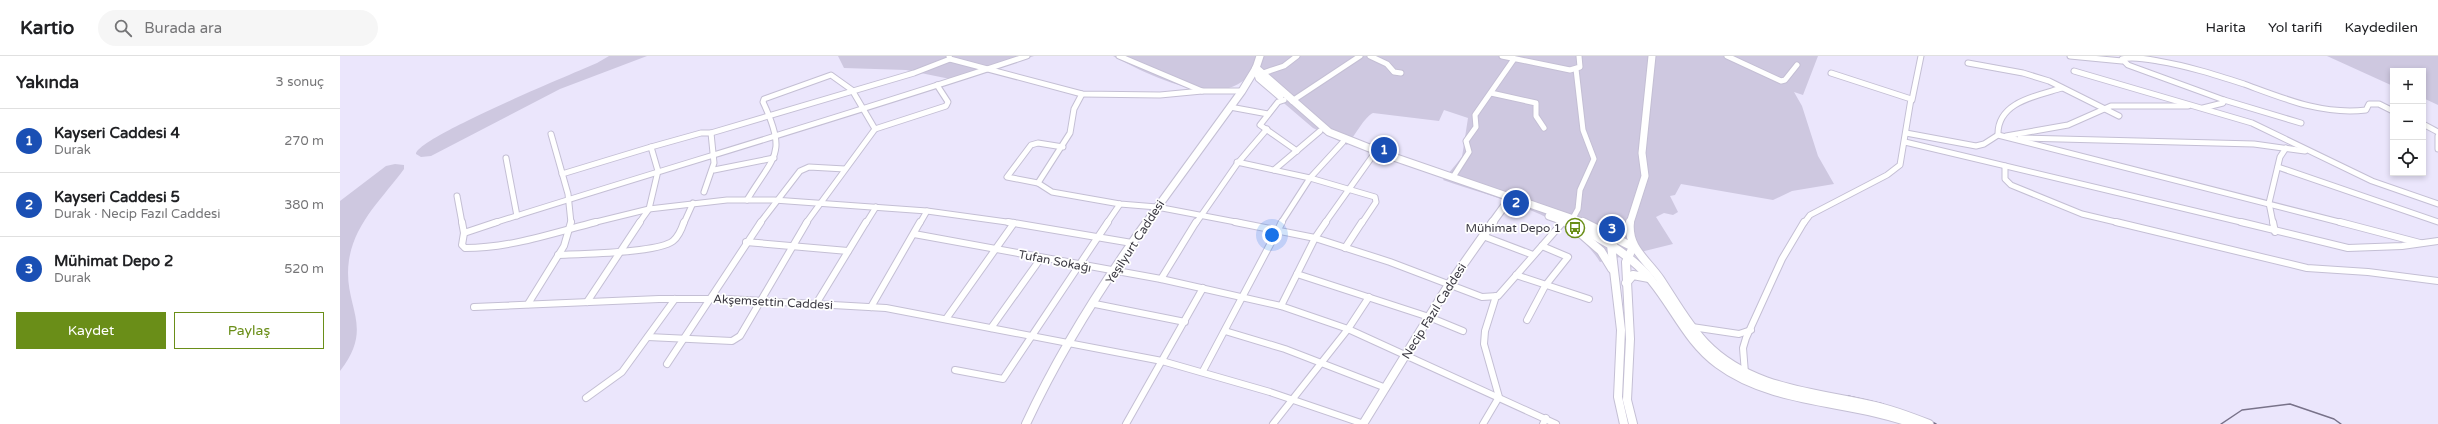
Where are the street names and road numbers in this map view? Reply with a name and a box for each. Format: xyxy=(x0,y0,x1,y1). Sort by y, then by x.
street label: Yeşilyurt Caddesi xyxy=(1103,197,1167,287)
street label: Tufan Sokağı xyxy=(1017,247,1093,275)
street label: Necip Fazıl Caddesi xyxy=(1399,261,1469,361)
street label: Akşemsettin Caddesi xyxy=(713,292,833,312)

